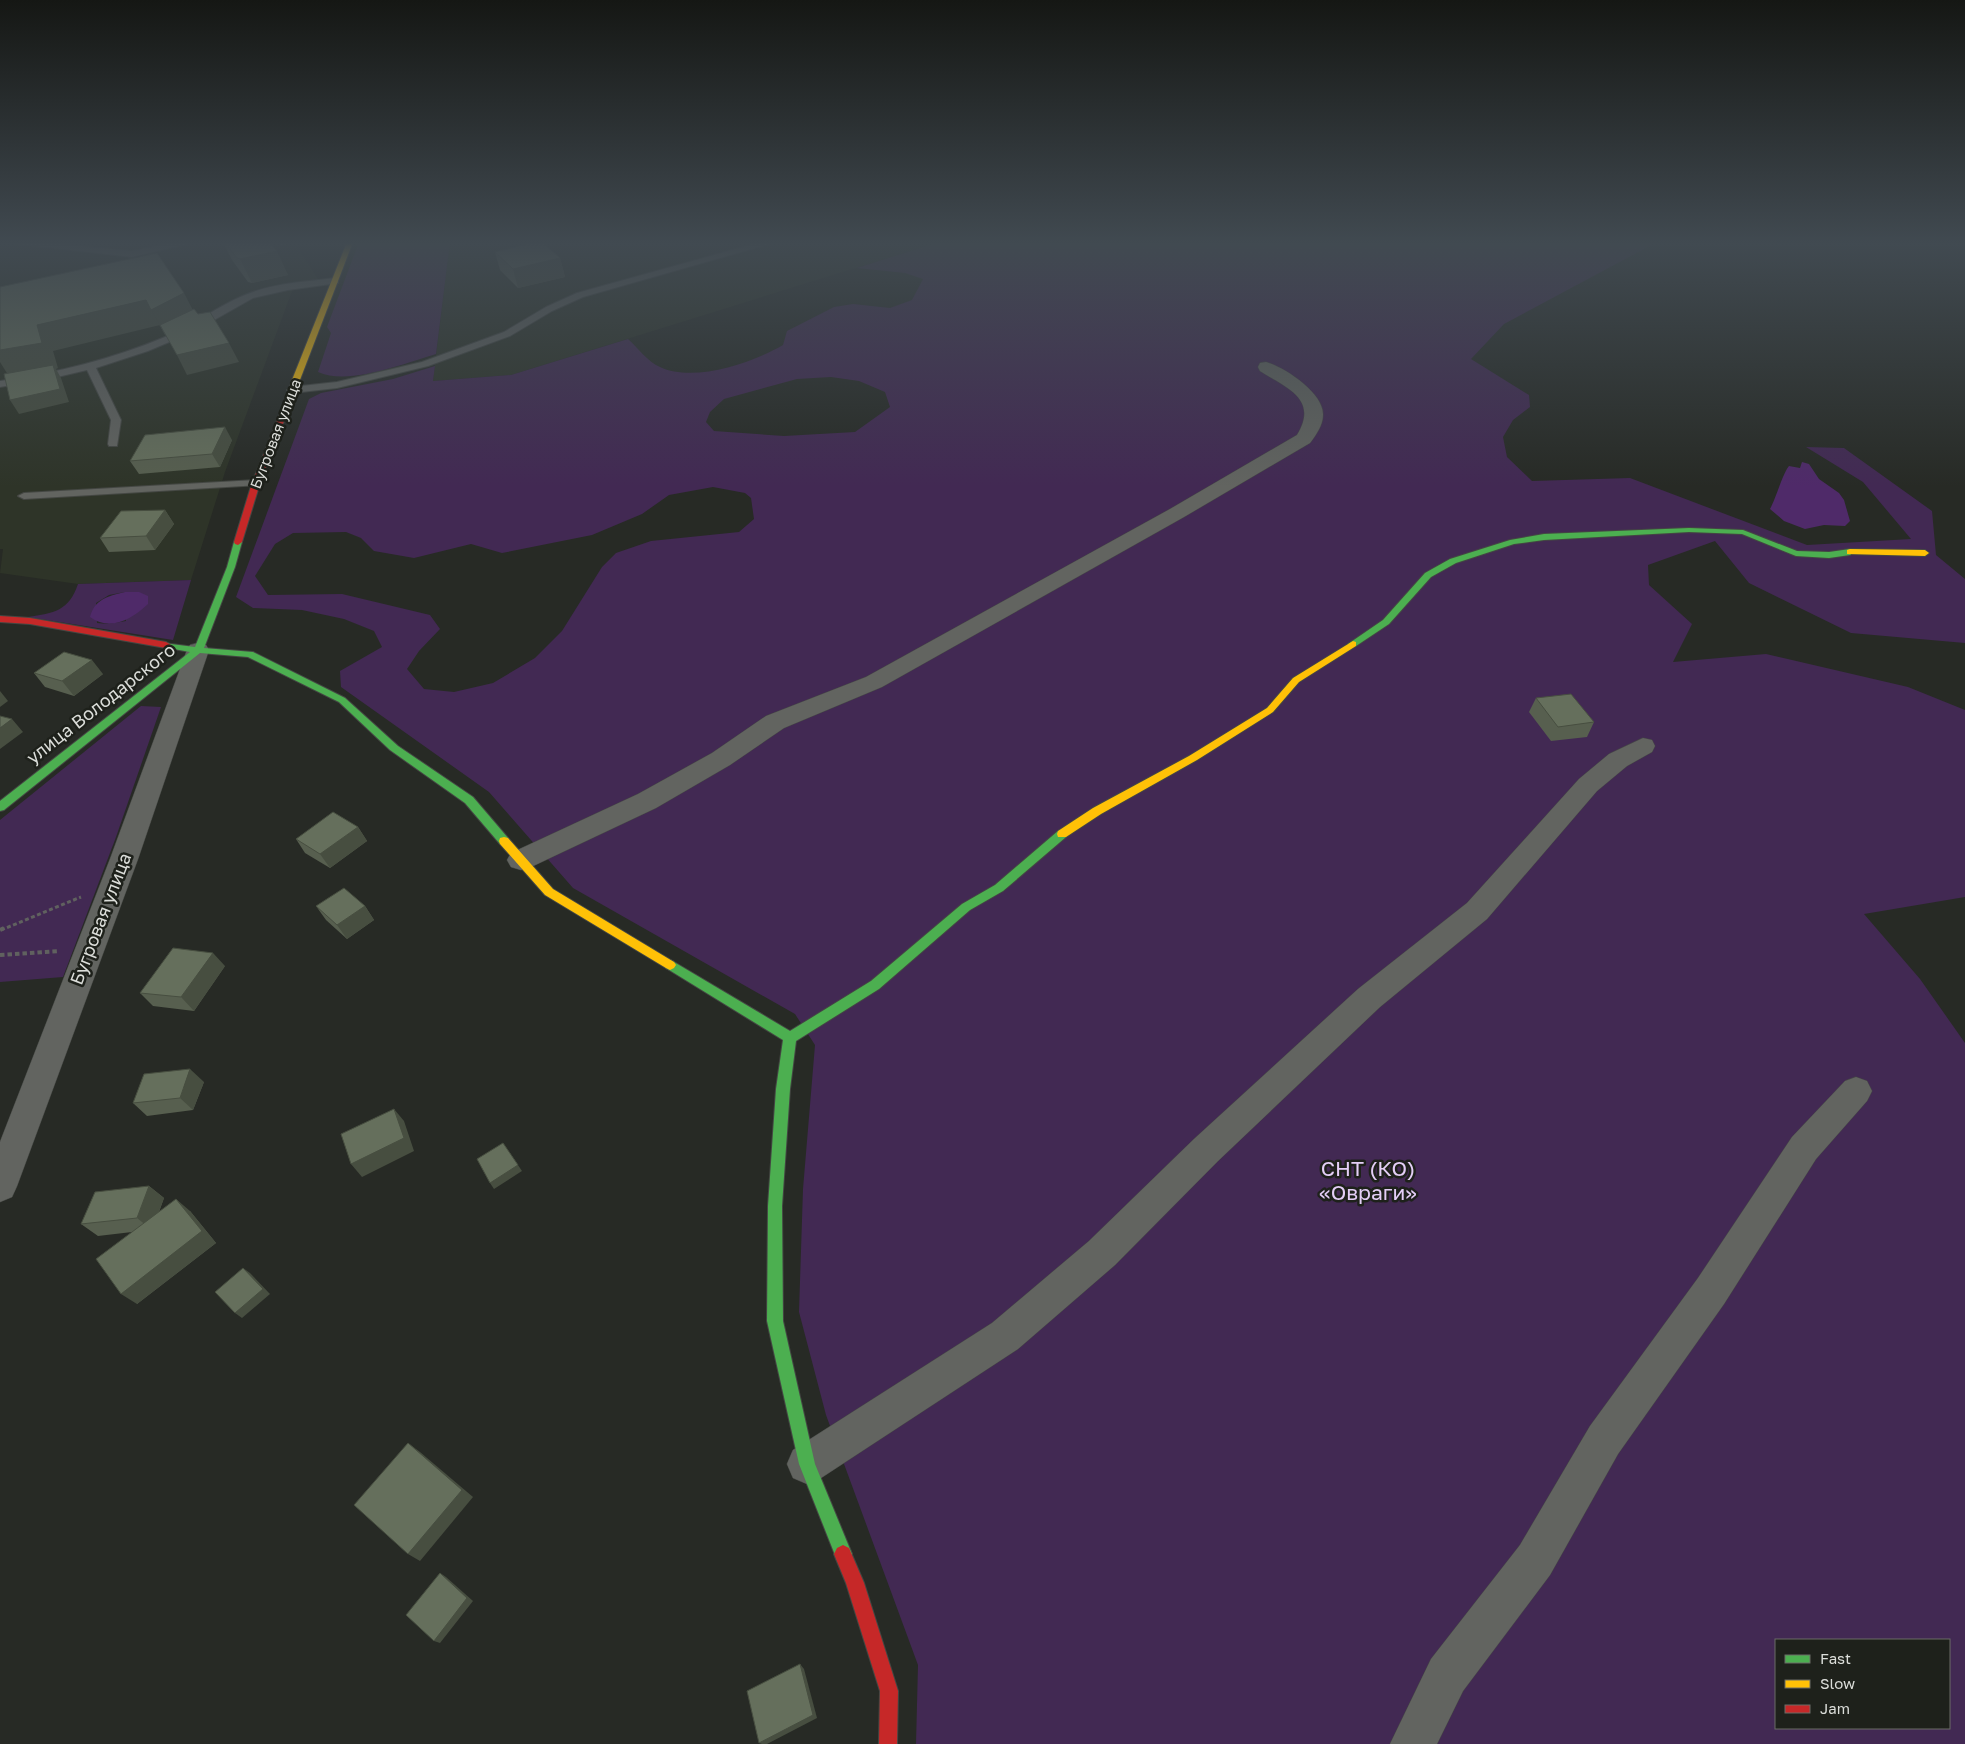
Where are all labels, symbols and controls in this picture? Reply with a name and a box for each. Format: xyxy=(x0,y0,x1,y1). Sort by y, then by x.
street label: Бугровая улица xyxy=(246,376,304,491)
street label: улица Володарского xyxy=(22,638,179,768)
street label: Бугровая улица xyxy=(65,850,135,988)
park label: СНТ (КО) «Овраги» xyxy=(1319,1155,1417,1205)
legend xyxy=(1775,1639,1950,1729)
text: Fast xyxy=(1820,1649,1851,1667)
text: Slow xyxy=(1820,1674,1855,1692)
text: Jam xyxy=(1820,1699,1850,1717)

